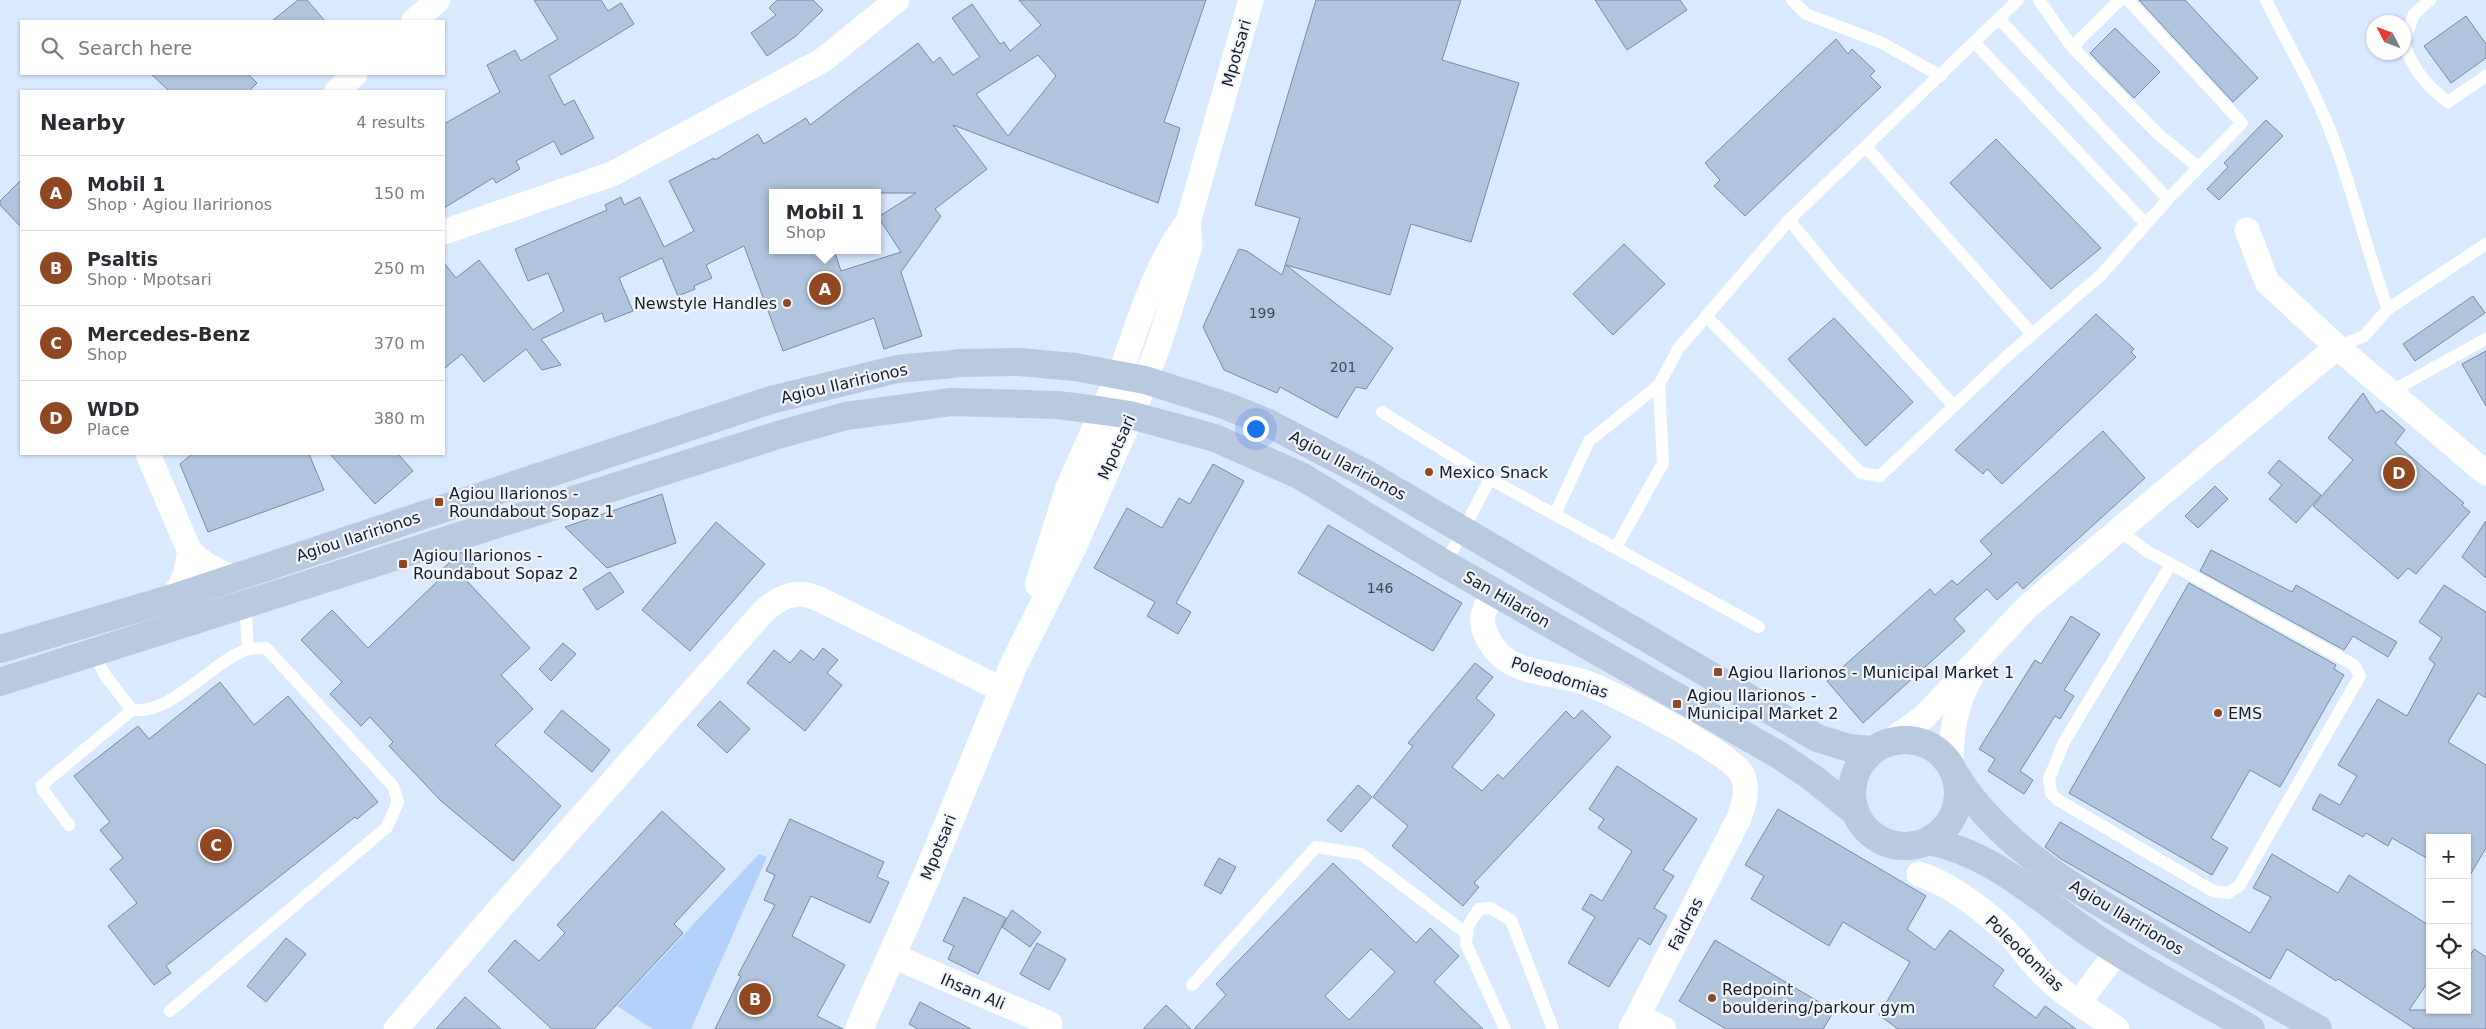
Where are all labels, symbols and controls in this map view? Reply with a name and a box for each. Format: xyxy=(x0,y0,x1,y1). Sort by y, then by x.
north arrow xyxy=(2366,15,2411,60)
street label: Mpotsari xyxy=(1218,17,1255,89)
search box xyxy=(20,20,445,75)
icon: search xyxy=(38,34,66,62)
text: Search here xyxy=(78,37,192,59)
text: Nearby xyxy=(40,111,125,135)
text: 4 results xyxy=(356,113,425,132)
text: Mobil 1 xyxy=(87,173,165,195)
text: A xyxy=(50,184,62,203)
text: 150 m xyxy=(374,184,425,203)
popup xyxy=(769,189,881,254)
text: Shop · Agiou Ilaririonos xyxy=(87,195,272,214)
text: Mobil 1 xyxy=(786,201,864,223)
text: Shop xyxy=(786,223,826,242)
text: Psaltis xyxy=(87,248,158,270)
text: B xyxy=(50,259,62,278)
text: 250 m xyxy=(374,259,425,278)
text: Shop · Mpotsari xyxy=(87,270,212,289)
pin: A xyxy=(809,270,841,308)
place label: Newstyle Handles xyxy=(634,294,777,313)
marker: Newstyle Handles xyxy=(781,297,793,309)
house number: 199 xyxy=(1249,305,1275,321)
text: Mercedes-Benz xyxy=(87,323,250,345)
text: C xyxy=(50,334,62,353)
text: 370 m xyxy=(374,334,425,353)
text: Shop xyxy=(87,345,127,364)
house number: 201 xyxy=(1330,359,1356,375)
street label: Agiou Ilaririonos xyxy=(779,360,909,407)
text: WDD xyxy=(87,398,140,420)
text: D xyxy=(49,409,63,428)
text: 380 m xyxy=(374,409,425,428)
street label: Mpotsari xyxy=(1094,412,1139,483)
your location xyxy=(1243,416,1269,442)
text: Place xyxy=(87,420,130,439)
street label: Agiou Ilaririonos xyxy=(1286,427,1409,504)
pin: D xyxy=(2383,454,2415,492)
place label: Mexico Snack xyxy=(1439,463,1549,482)
marker: Mexico Snack xyxy=(1423,466,1435,478)
place label: Agiou Ilarionos - Roundabout Sopaz 1 xyxy=(449,484,614,521)
marker: Agiou Ilarionos - Roundabout Sopaz 1 xyxy=(433,496,445,508)
street label: Agiou Ilaririonos xyxy=(294,507,423,566)
place label: Agiou Ilarionos - Roundabout Sopaz 2 xyxy=(413,546,578,583)
marker: Agiou Ilarionos - Roundabout Sopaz 2 xyxy=(397,558,409,570)
street label: San Hilarion xyxy=(1460,567,1553,632)
house number: 146 xyxy=(1367,580,1393,596)
street label: Poleodomias xyxy=(1509,653,1611,702)
place label: Agiou Ilarionos - Municipal Market 1 xyxy=(1728,663,2014,682)
marker: Agiou Ilarionos - Municipal Market 1 xyxy=(1712,666,1724,678)
place label: Agiou Ilarionos - Municipal Market 2 xyxy=(1687,686,1839,723)
marker: Agiou Ilarionos - Municipal Market 2 xyxy=(1671,698,1683,710)
place label: EMS xyxy=(2228,704,2262,723)
marker: EMS xyxy=(2212,707,2224,719)
street label: Mpotsari xyxy=(917,812,960,883)
pin: C xyxy=(200,826,232,864)
map controls xyxy=(2426,834,2471,1014)
button: + xyxy=(2426,834,2471,879)
street label: Agiou Ilaririonos xyxy=(2066,876,2187,959)
button: − xyxy=(2426,879,2471,924)
street label: Faidras xyxy=(1664,895,1707,954)
street label: Poleodomias xyxy=(1982,911,2068,995)
button: locate xyxy=(2426,924,2471,969)
street label: Ihsan Ali xyxy=(938,969,1008,1014)
button: layers xyxy=(2426,969,2471,1014)
pin: B xyxy=(739,980,771,1018)
place label: Redpoint bouldering/parkour gym xyxy=(1722,980,1915,1017)
marker: Redpoint bouldering/parkour gym xyxy=(1706,992,1718,1004)

